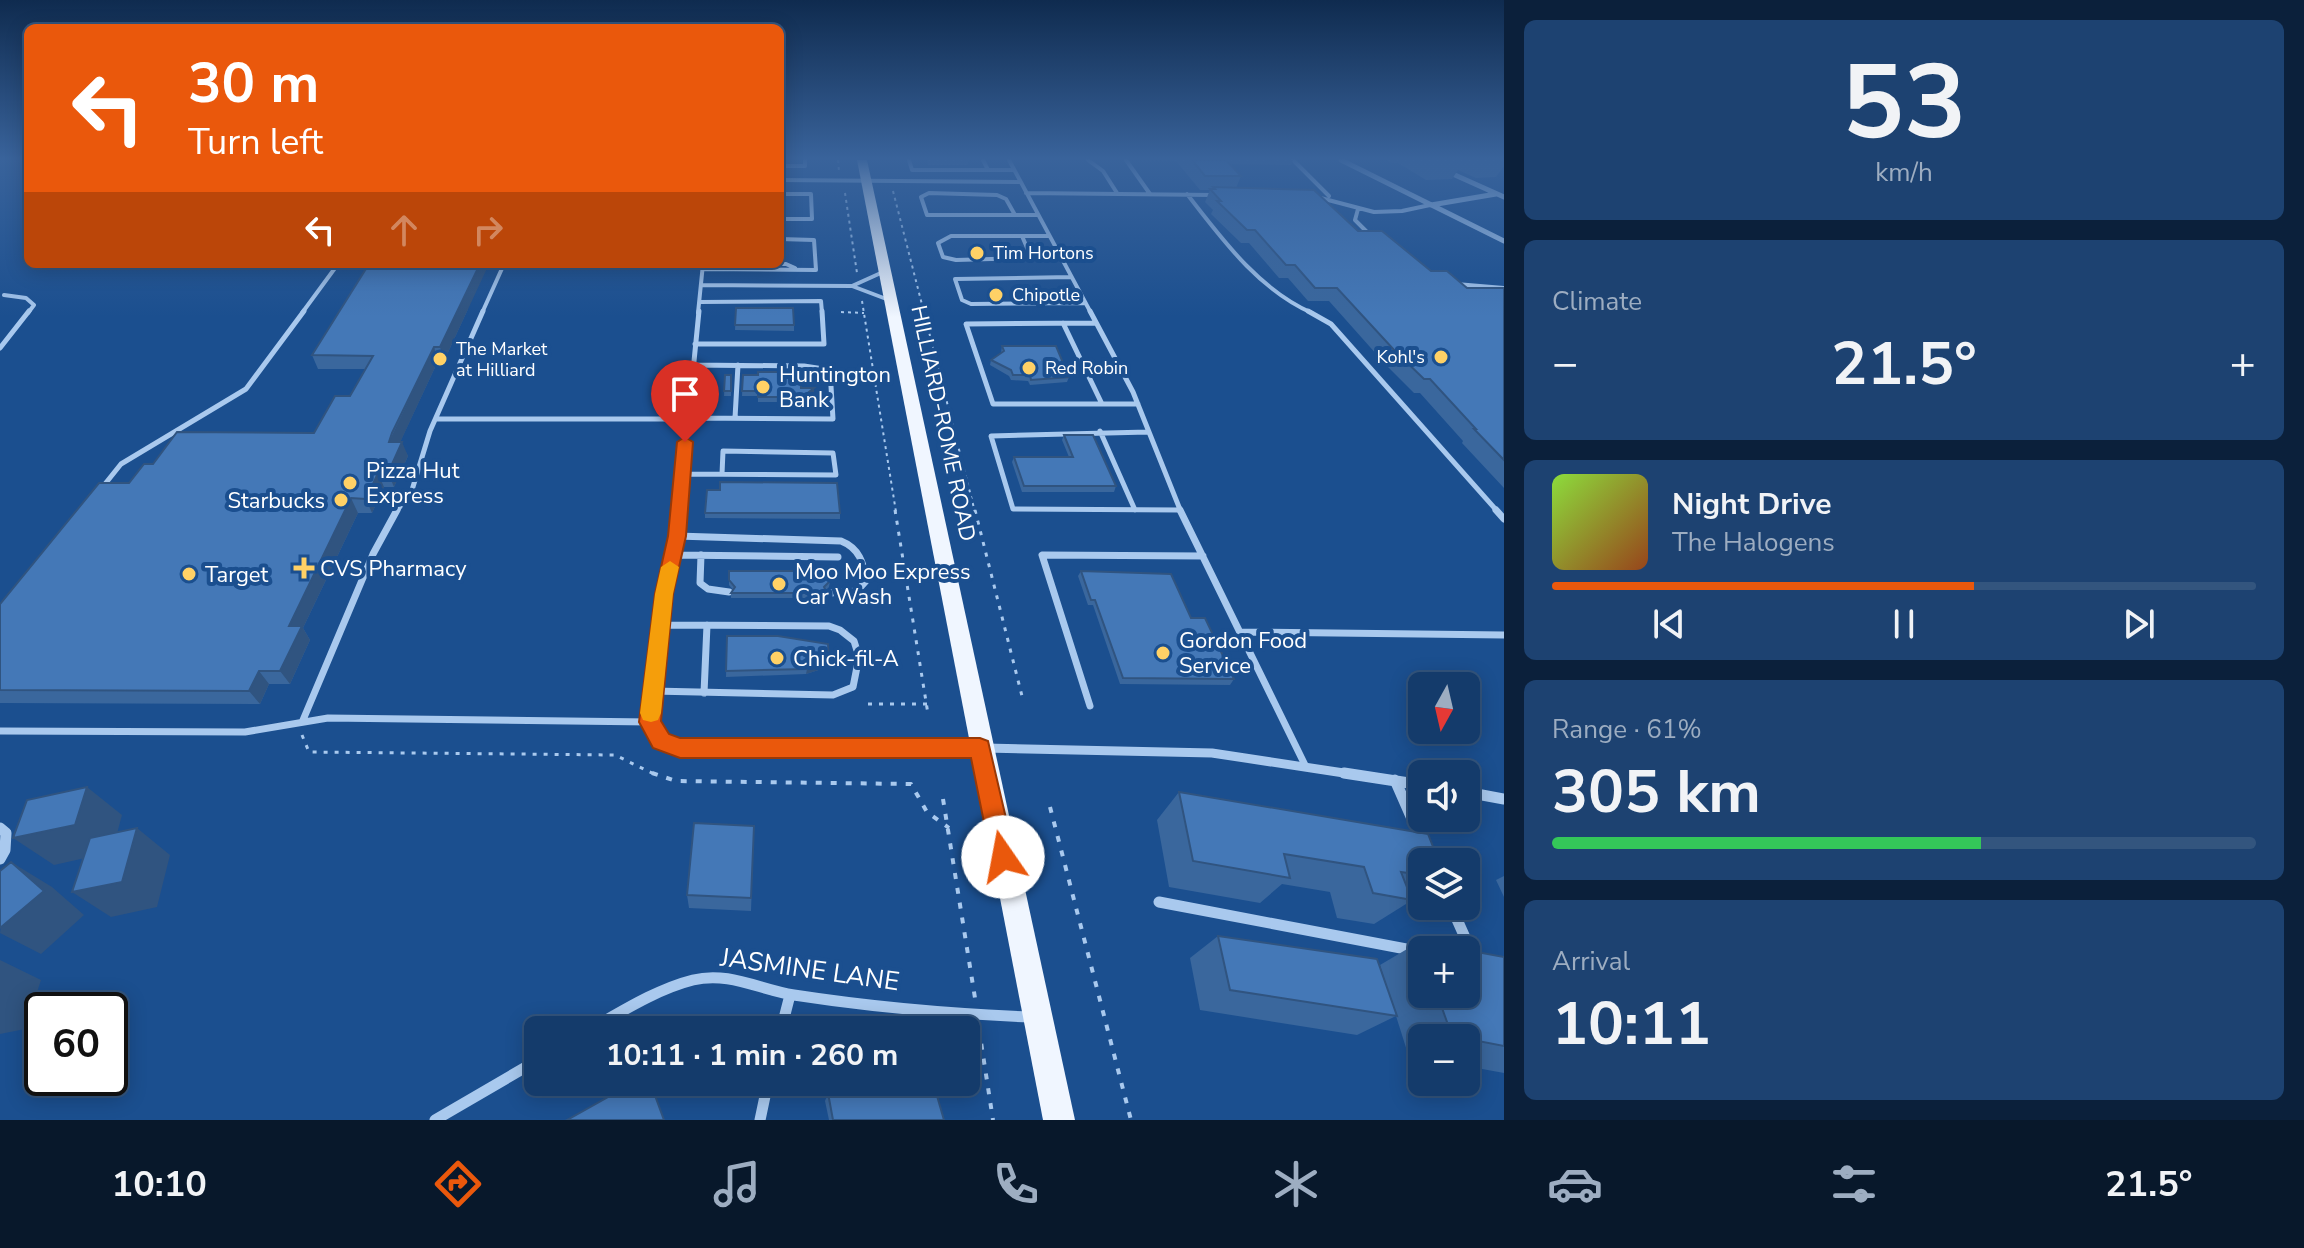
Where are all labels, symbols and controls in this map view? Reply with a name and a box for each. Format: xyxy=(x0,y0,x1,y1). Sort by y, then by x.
text: 53 xyxy=(1842,32,1966,174)
text: 30 m xyxy=(188,45,319,122)
icon: left xyxy=(56,56,160,160)
text: Turn left xyxy=(188,118,323,167)
text: km/h xyxy=(1875,155,1933,190)
icon: left xyxy=(298,208,342,252)
icon: ahead xyxy=(382,208,426,252)
icon: right xyxy=(466,208,510,252)
place label: Tim Hortons xyxy=(993,241,1094,265)
marker: Tim Hortons xyxy=(968,244,986,262)
place label: Chipotle xyxy=(1012,283,1080,307)
text: Climate xyxy=(1552,284,1642,319)
marker: Chipotle xyxy=(987,286,1005,304)
street label: HILLIARD-ROME ROAD xyxy=(903,302,983,544)
text: 21.5° xyxy=(1831,323,1977,405)
text: − xyxy=(1552,334,1578,394)
text: + xyxy=(2230,334,2256,394)
place label: The Market at Hilliard xyxy=(456,337,548,382)
place label: Kohl's xyxy=(1376,345,1425,369)
marker: Kohl's xyxy=(1432,348,1450,366)
marker: The Market at Hilliard xyxy=(431,350,449,368)
place label: Red Robin xyxy=(1045,356,1128,380)
marker: Red Robin xyxy=(1020,359,1038,377)
pin xyxy=(651,360,719,442)
place label: Huntington Bank xyxy=(779,360,891,415)
icon: arrive xyxy=(663,372,707,416)
marker: Huntington Bank xyxy=(754,378,772,396)
place label: Pizza Hut Express xyxy=(366,456,460,511)
marker: Pizza Hut Express xyxy=(341,474,359,492)
text: Night Drive xyxy=(1672,484,1831,525)
place label: Starbucks xyxy=(228,486,325,516)
marker: Starbucks xyxy=(332,491,350,509)
text: The Halogens xyxy=(1672,525,1835,560)
place label: CVS Pharmacy xyxy=(320,554,467,584)
place label: Moo Moo Express Car Wash xyxy=(795,557,971,612)
marker: CVS Pharmacy xyxy=(295,559,313,577)
place label: Target xyxy=(205,560,269,590)
marker: Target xyxy=(180,565,198,583)
marker: Moo Moo Express Car Wash xyxy=(770,575,788,593)
icon: previous xyxy=(1647,602,1691,646)
icon: pause xyxy=(1882,602,1926,646)
icon: next xyxy=(2117,602,2161,646)
place label: Gordon Food Service xyxy=(1179,626,1307,681)
place label: Chick-fil-A xyxy=(793,644,899,674)
marker: Gordon Food Service xyxy=(1154,644,1172,662)
marker: Chick-fil-A xyxy=(768,649,786,667)
north arrow xyxy=(1408,672,1480,744)
map controls xyxy=(1408,672,1480,1096)
text: Range · 61% xyxy=(1552,712,1702,747)
text: 305 km xyxy=(1552,751,1761,833)
button: sound xyxy=(1408,760,1480,832)
position arrow xyxy=(961,815,1045,899)
button: layers xyxy=(1408,848,1480,920)
button: + xyxy=(1408,936,1480,1008)
street label: JASMINE LANE xyxy=(717,939,902,999)
text: Arrival xyxy=(1552,944,1630,979)
text: 10:11 xyxy=(1552,983,1711,1065)
speed limit sign: 60 xyxy=(24,992,128,1096)
button: − xyxy=(1408,1024,1480,1096)
text: 10:11 · 1 min · 260 m xyxy=(606,1035,898,1076)
icon: directions xyxy=(430,1156,486,1212)
icon: music xyxy=(709,1156,765,1212)
icon: phone xyxy=(988,1156,1044,1212)
icon: climate xyxy=(1268,1156,1324,1212)
icon: car xyxy=(1547,1156,1603,1212)
icon: filters xyxy=(1826,1156,1882,1212)
text: 10:10 xyxy=(112,1160,207,1209)
text: 21.5° xyxy=(2105,1160,2192,1209)

